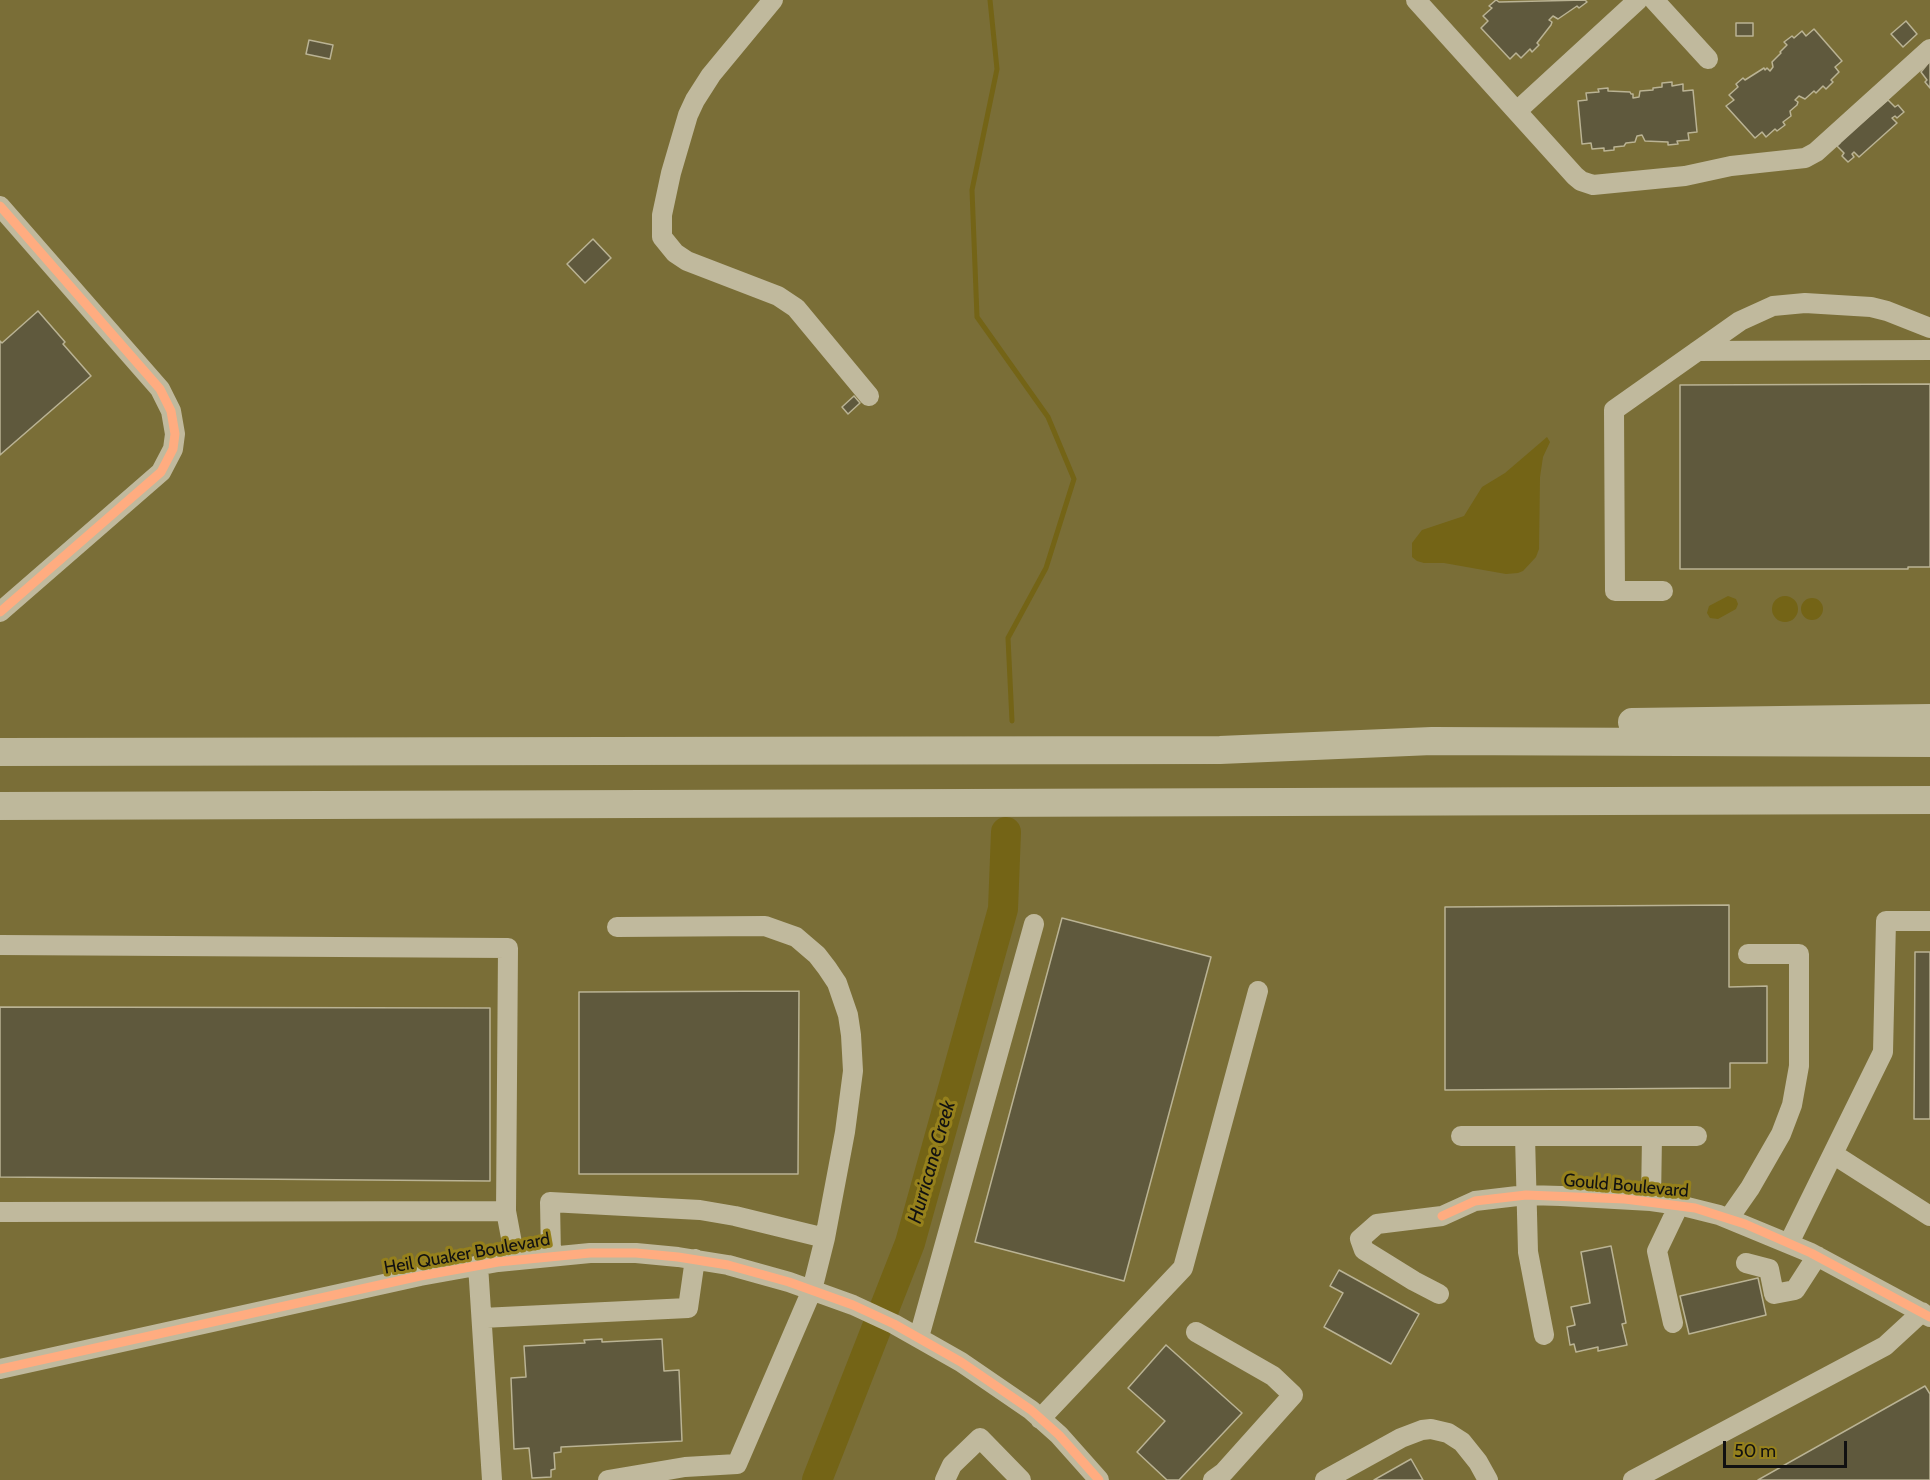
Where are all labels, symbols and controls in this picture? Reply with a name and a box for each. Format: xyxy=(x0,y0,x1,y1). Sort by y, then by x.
water label: Hurricane Creek xyxy=(903,1098,961,1226)
street label: Gould Boulevard xyxy=(1562,1170,1690,1202)
street label: Heil Quaker Boulevard xyxy=(382,1229,552,1279)
scale bar xyxy=(1726,1429,1850,1467)
text: 50 m xyxy=(1734,1440,1776,1462)

